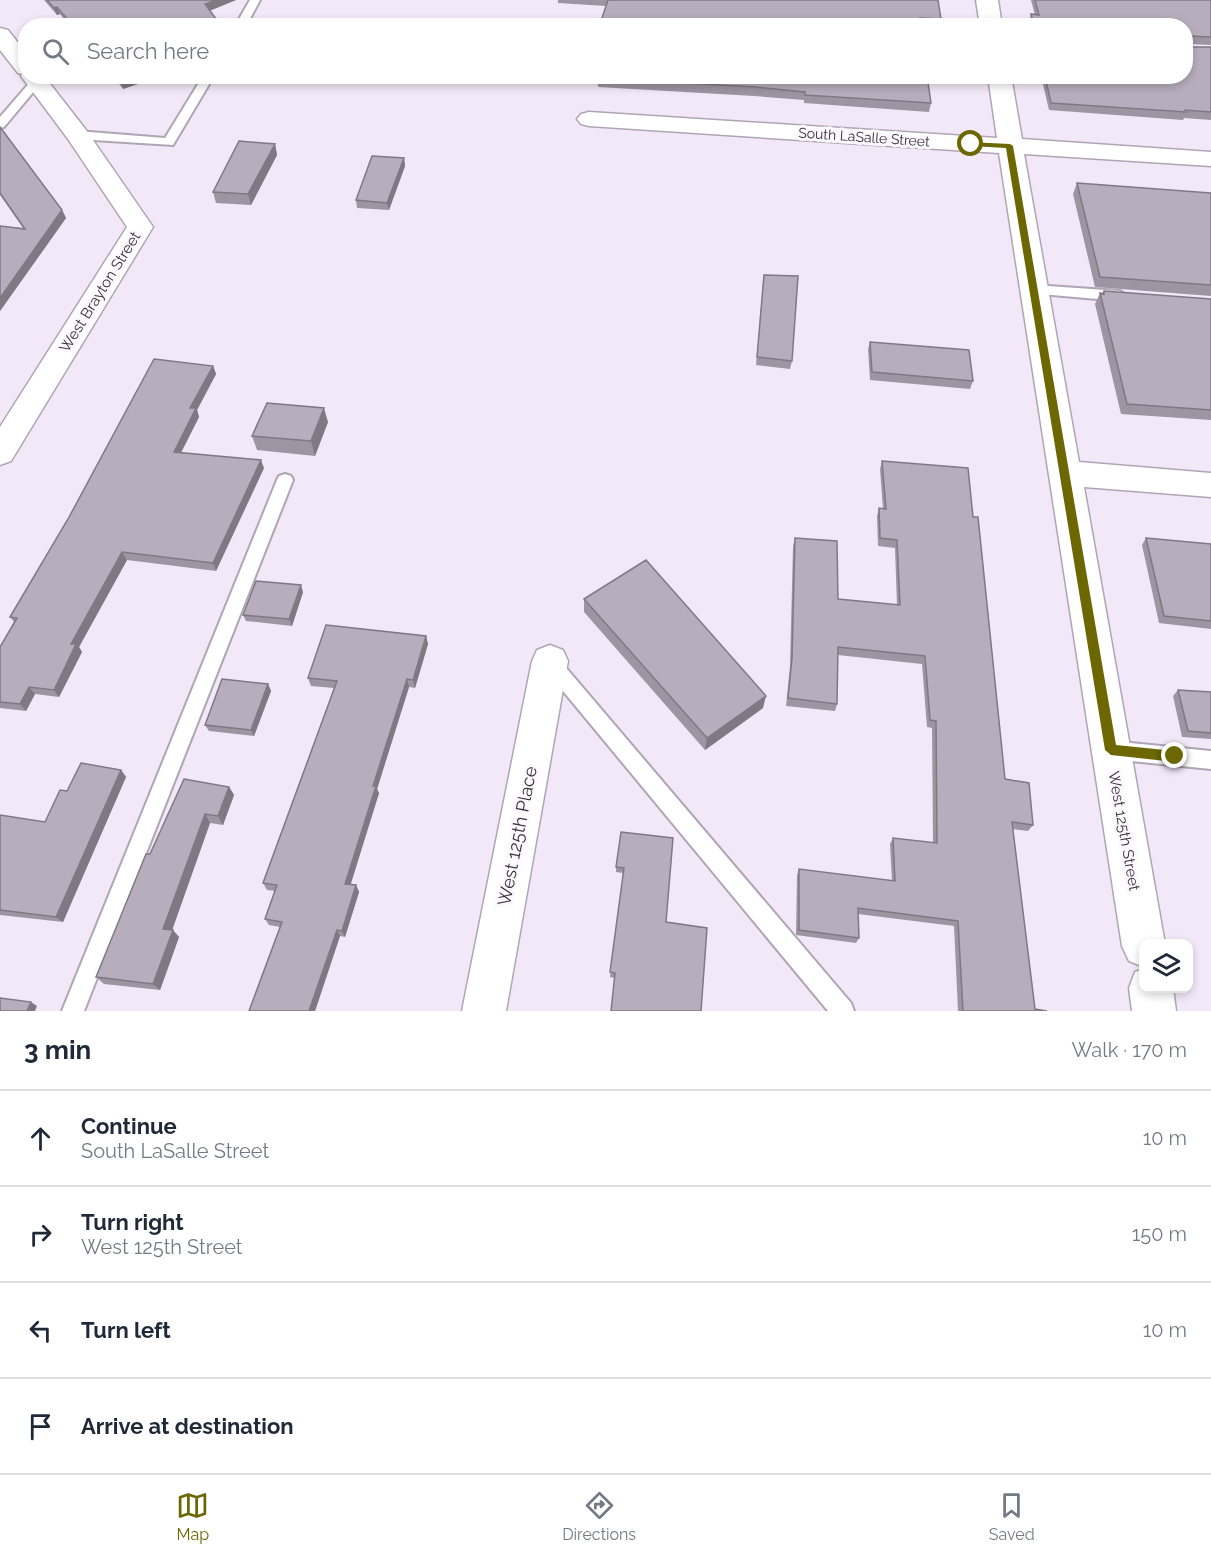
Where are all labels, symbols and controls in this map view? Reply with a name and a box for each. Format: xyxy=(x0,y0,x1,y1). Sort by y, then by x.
search box xyxy=(18,18,1193,84)
icon: search xyxy=(39,35,72,68)
text: Search here xyxy=(87,38,209,64)
street label: South LaSalle Street xyxy=(798,124,931,150)
route start xyxy=(957,130,983,156)
street label: West Brayton Street xyxy=(56,228,144,356)
route end xyxy=(1161,742,1187,768)
street label: West 125th Place xyxy=(493,764,541,908)
street label: West 125th Street xyxy=(1105,770,1143,892)
map controls xyxy=(1139,939,1193,993)
button: layers xyxy=(1139,939,1193,993)
text: 3 min xyxy=(24,1035,91,1065)
text: Walk · 170 m xyxy=(1071,1038,1187,1062)
text: Continue xyxy=(81,1113,177,1139)
icon: ahead xyxy=(24,1122,57,1155)
text: 10 m xyxy=(1143,1126,1187,1150)
text: South LaSalle Street xyxy=(81,1139,269,1163)
text: Turn right xyxy=(81,1209,184,1235)
icon: right xyxy=(24,1218,57,1251)
text: 150 m xyxy=(1132,1222,1187,1246)
text: West 125th Street xyxy=(81,1235,243,1259)
icon: left xyxy=(24,1314,57,1347)
text: Turn left xyxy=(81,1317,171,1343)
text: 10 m xyxy=(1143,1318,1187,1342)
icon: arrive xyxy=(24,1410,57,1443)
text: Arrive at destination xyxy=(81,1413,294,1439)
tab: Map xyxy=(176,1489,209,1544)
tab: Directions xyxy=(562,1489,636,1544)
tab: Saved xyxy=(989,1489,1035,1544)

